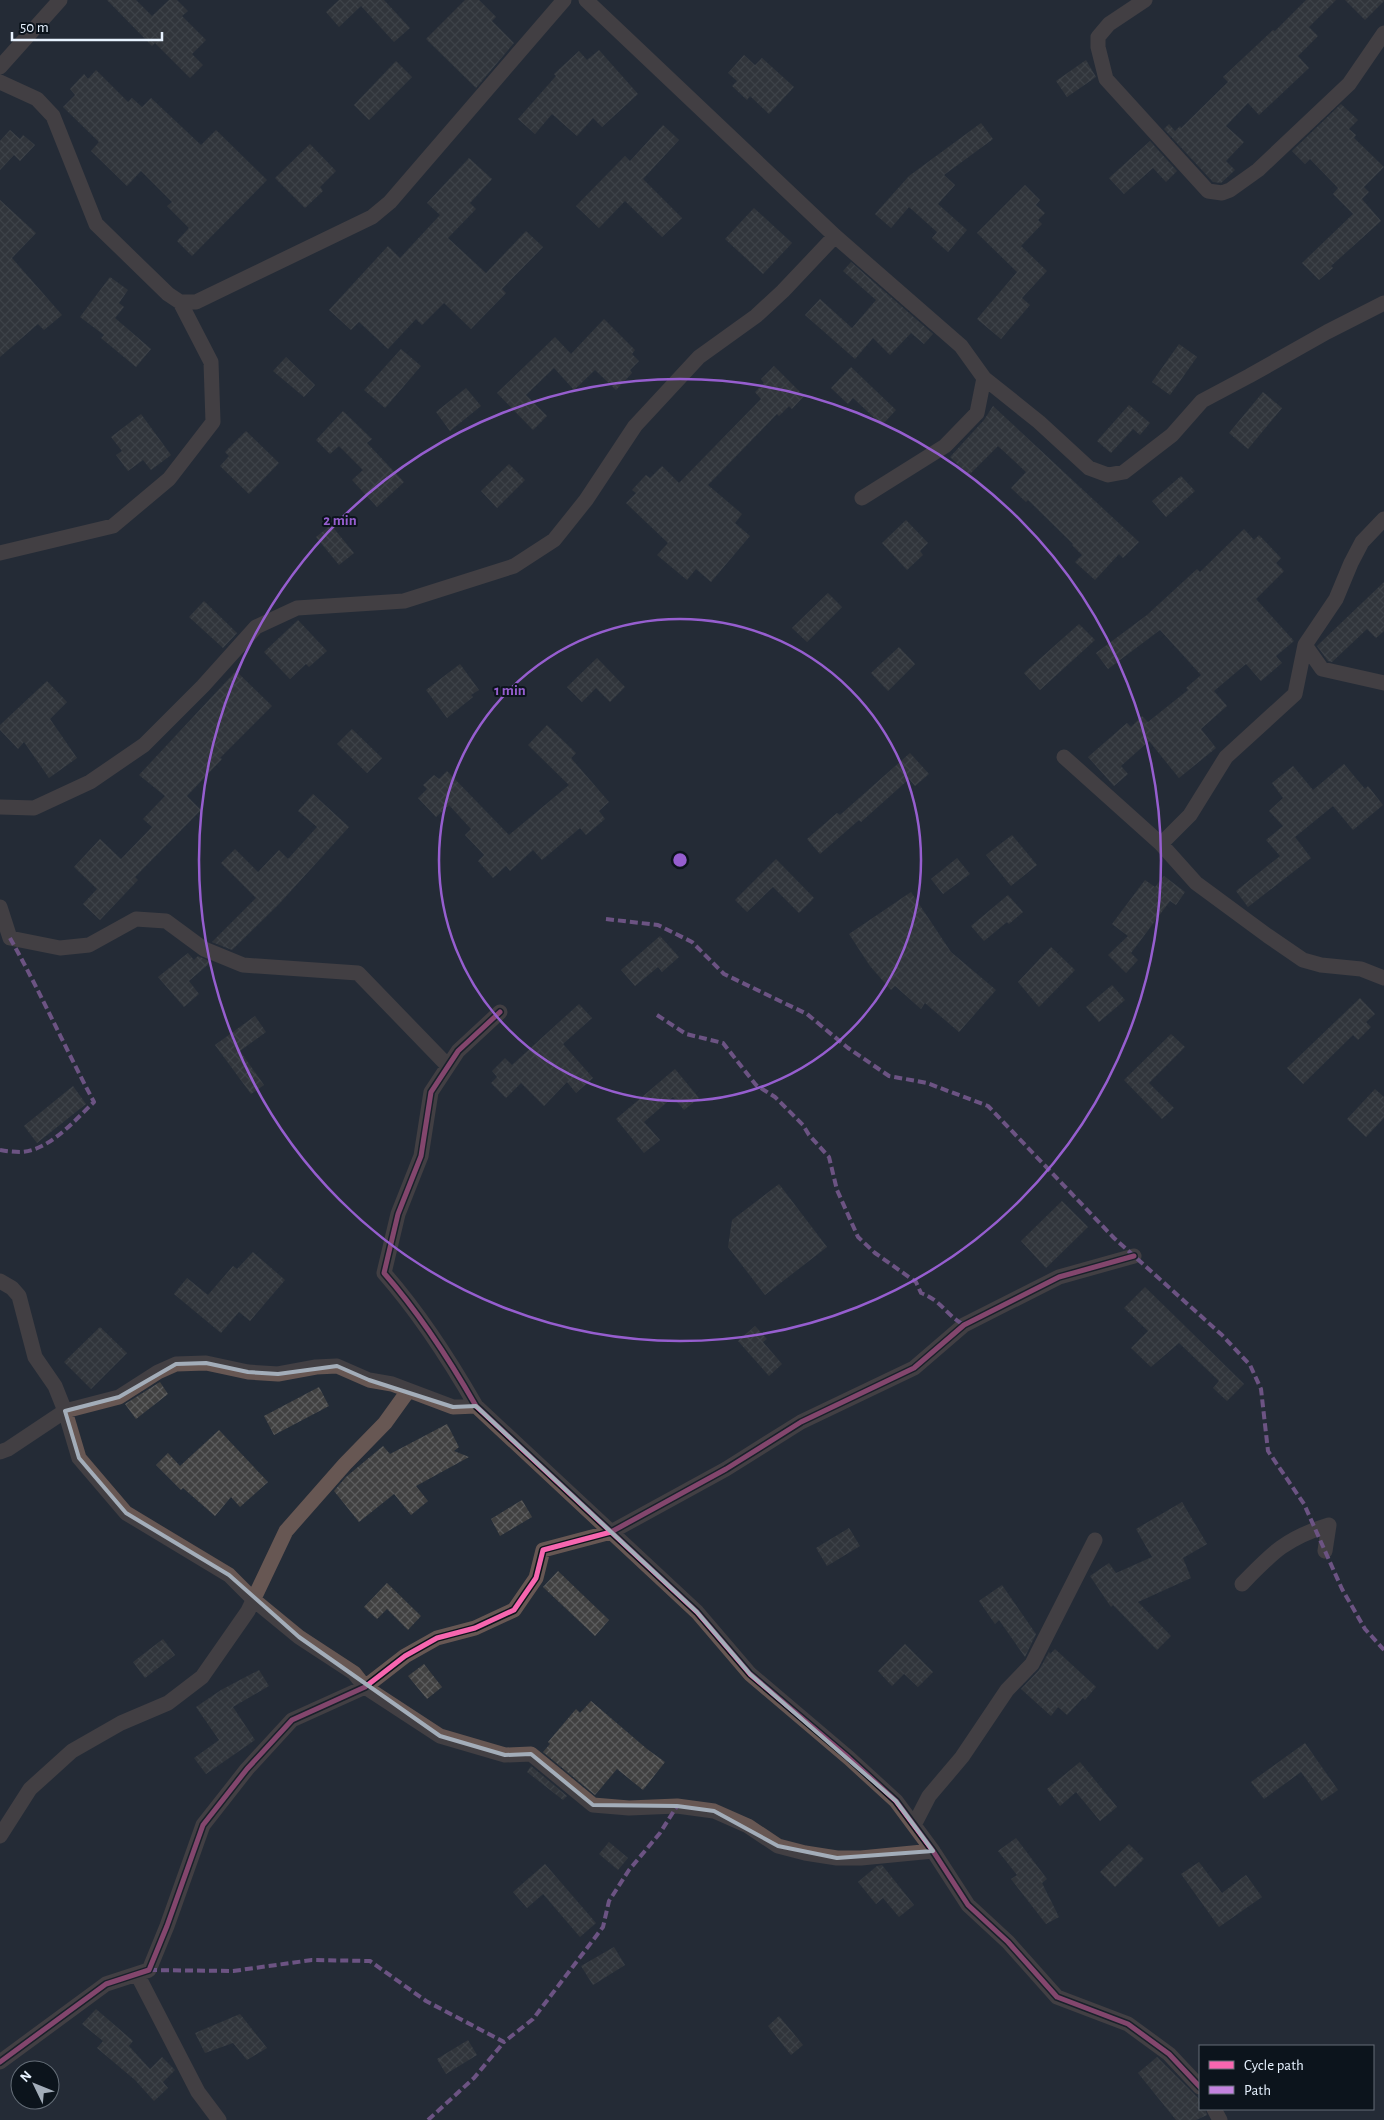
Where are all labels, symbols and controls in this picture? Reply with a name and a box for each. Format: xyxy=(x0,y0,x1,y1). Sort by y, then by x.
scale bar xyxy=(12,10,162,42)
text: 50 m xyxy=(20,20,49,35)
text: 2 min xyxy=(323,513,357,528)
text: 1 min xyxy=(494,683,526,698)
centre of rings xyxy=(671,851,689,869)
legend xyxy=(1199,2045,1374,2110)
text: Cycle path xyxy=(1244,2058,1304,2073)
north arrow xyxy=(10,2060,60,2110)
text: N xyxy=(18,2068,35,2085)
text: Path xyxy=(1244,2083,1271,2098)

